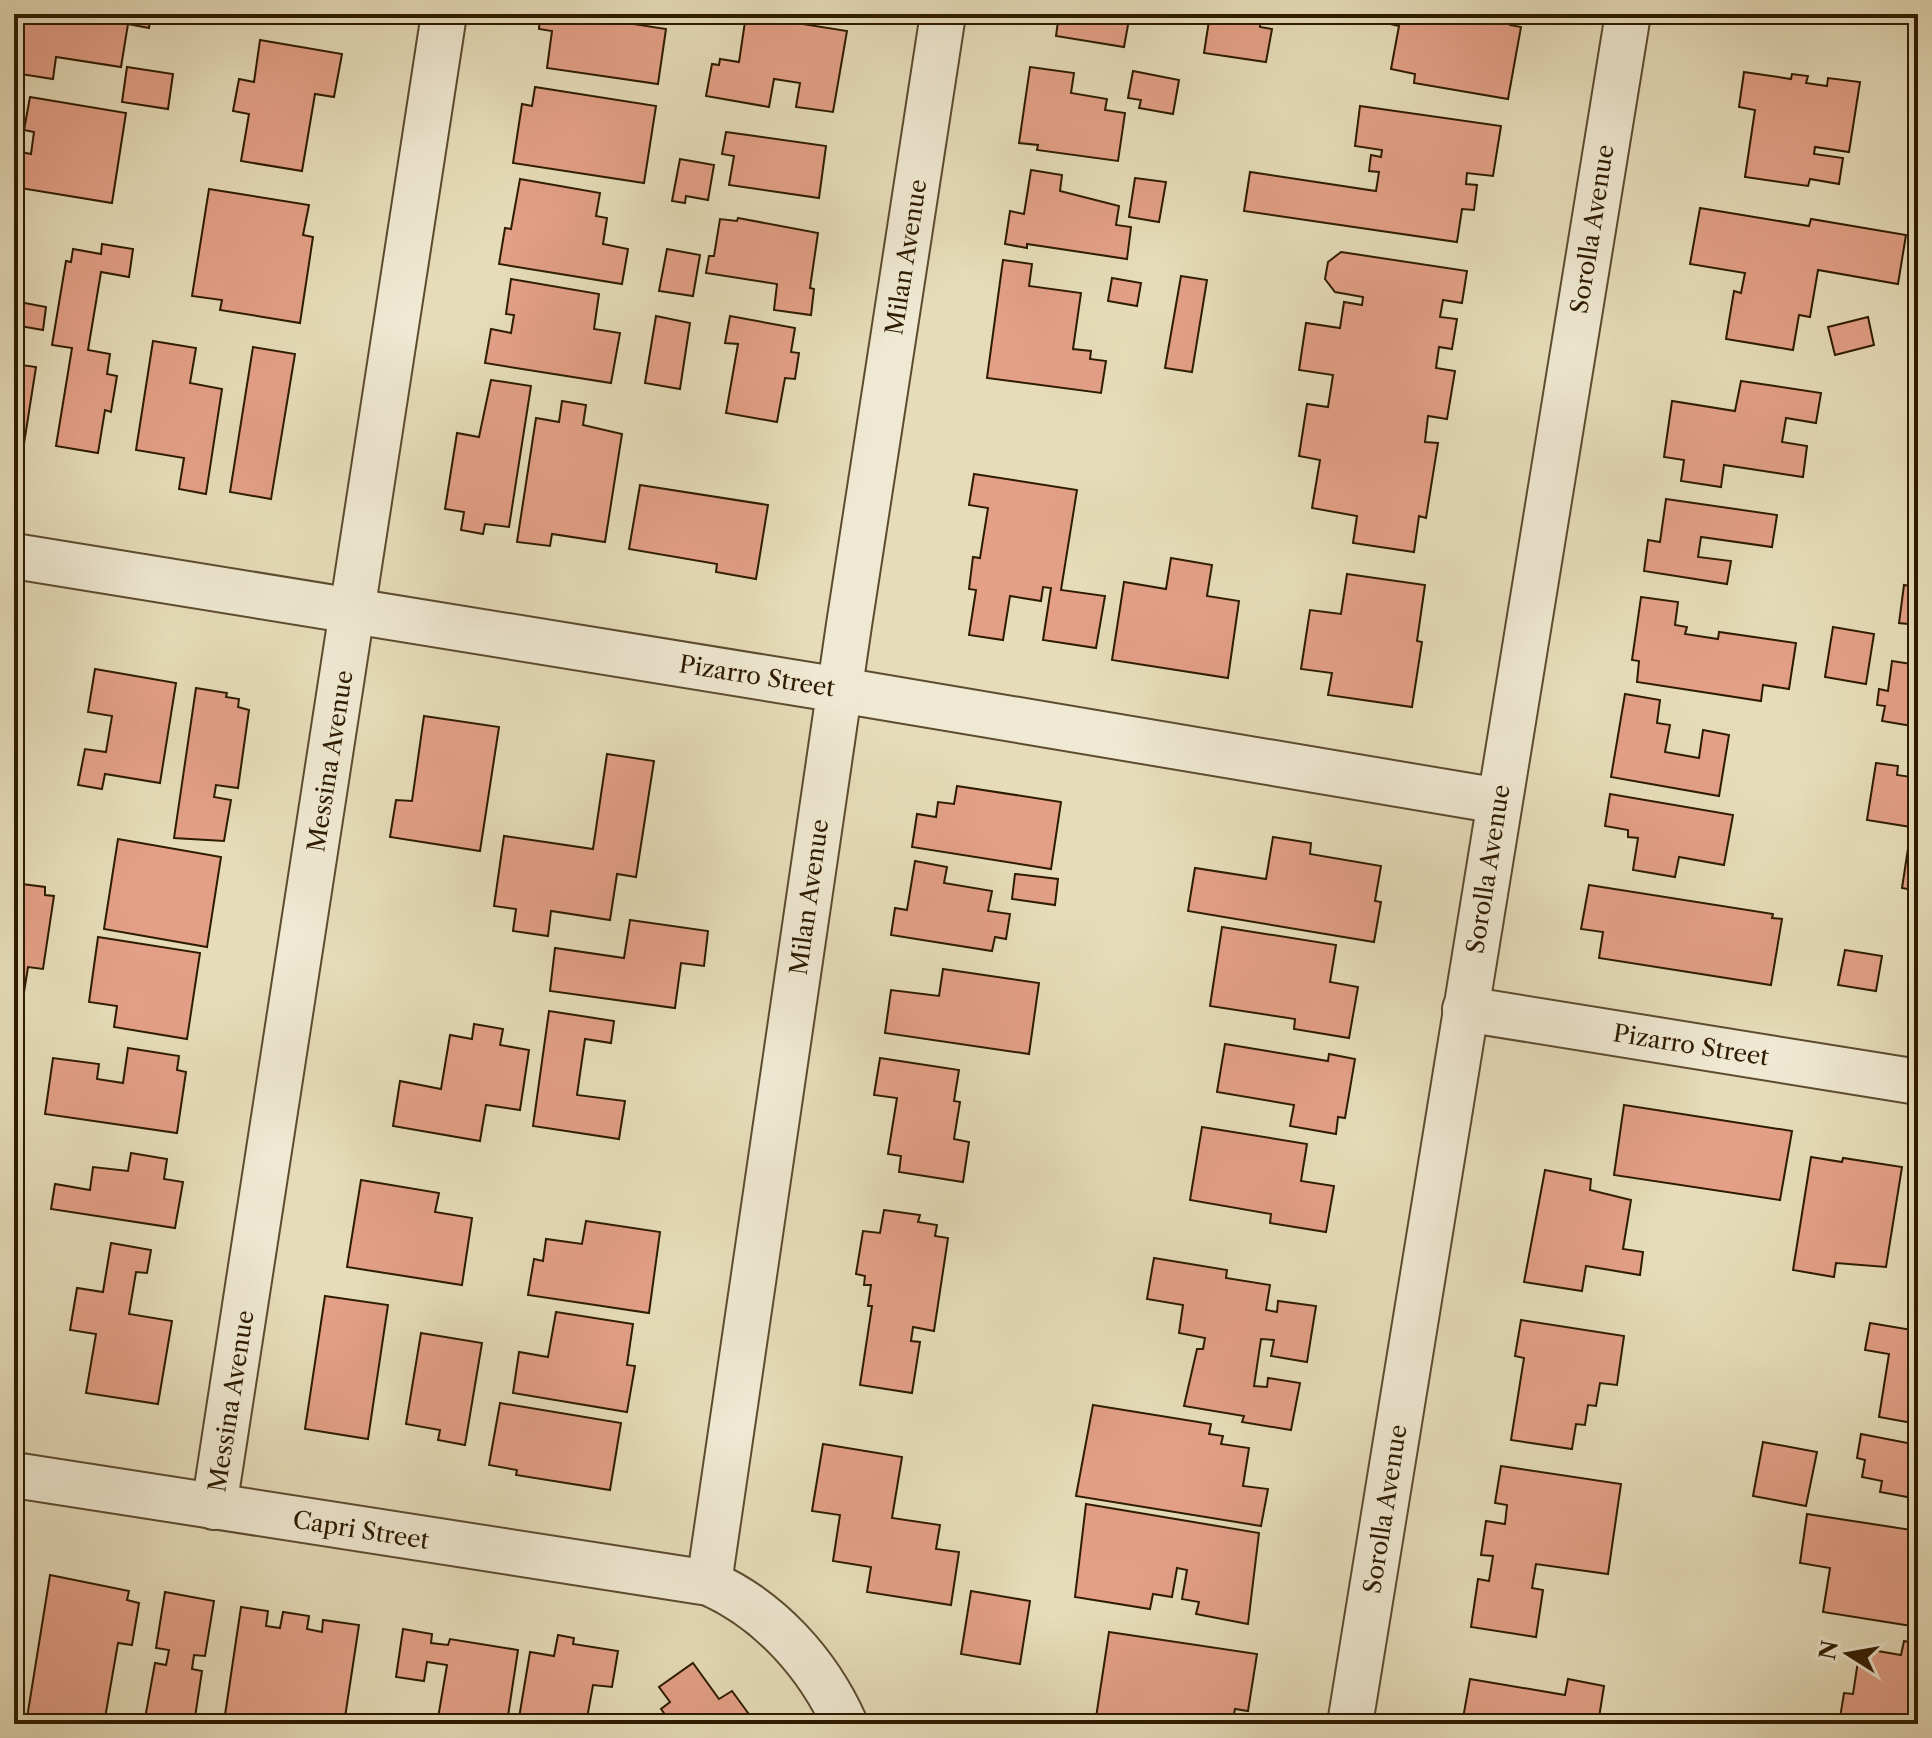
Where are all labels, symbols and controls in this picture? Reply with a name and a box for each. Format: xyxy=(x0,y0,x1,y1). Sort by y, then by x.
street label: Sorolla Avenue xyxy=(1564,142,1620,316)
street label: Milan Avenue xyxy=(879,177,933,337)
street label: Pizarro Street xyxy=(677,649,837,703)
street label: Messina Avenue xyxy=(301,668,359,854)
street label: Sorolla Avenue xyxy=(1460,782,1516,956)
street label: Milan Avenue xyxy=(784,817,834,977)
street label: Pizarro Street xyxy=(1611,1018,1771,1072)
street label: Messina Avenue xyxy=(202,1308,260,1494)
street label: Sorolla Avenue xyxy=(1357,1422,1413,1596)
street label: Capri Street xyxy=(291,1505,432,1555)
north arrow xyxy=(1808,1614,1888,1694)
text: N xyxy=(1814,1638,1844,1662)

